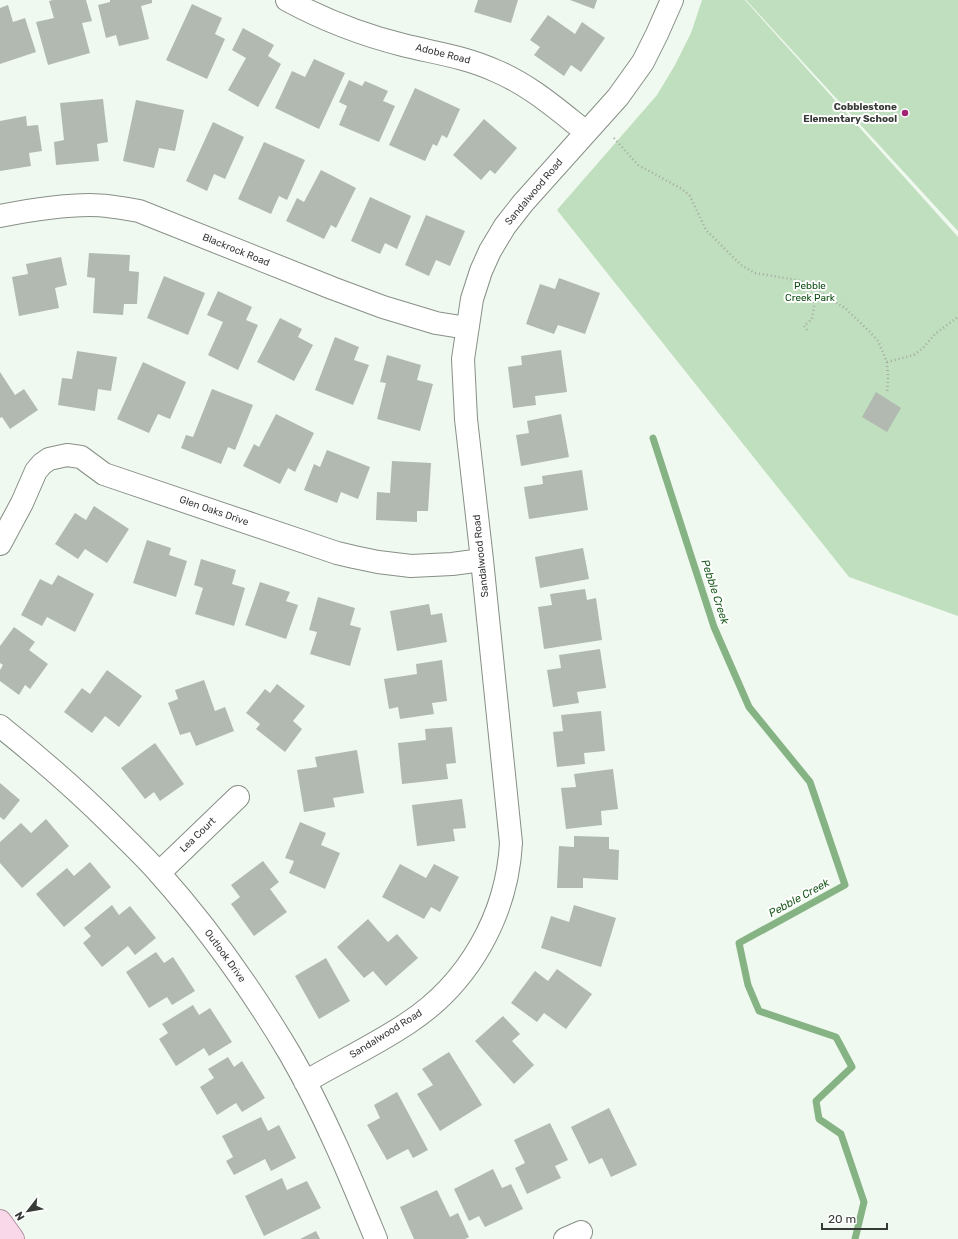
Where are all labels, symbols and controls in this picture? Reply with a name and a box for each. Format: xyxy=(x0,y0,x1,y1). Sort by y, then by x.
street label: Adobe Road xyxy=(414,41,472,67)
place label: Cobblestone Elementary School xyxy=(803,101,897,125)
marker: Cobblestone Elementary School xyxy=(900,108,910,118)
street label: Sandalwood Road xyxy=(503,156,565,228)
street label: Blackrock Road xyxy=(201,231,271,269)
park label: Pebble Creek Park xyxy=(785,280,836,304)
street label: Glen Oaks Drive xyxy=(178,494,251,529)
street label: Sandalwood Road xyxy=(471,514,491,598)
water label: Pebble Creek xyxy=(698,558,732,626)
street label: Lea Court xyxy=(178,815,218,855)
water label: Pebble Creek xyxy=(766,876,832,920)
street label: Outlook Drive xyxy=(202,927,248,985)
street label: Sandalwood Road xyxy=(348,1007,424,1061)
north arrow xyxy=(8,1191,48,1231)
scale bar xyxy=(822,1205,887,1231)
text: N xyxy=(12,1209,27,1223)
text: 20 m xyxy=(828,1212,856,1226)

